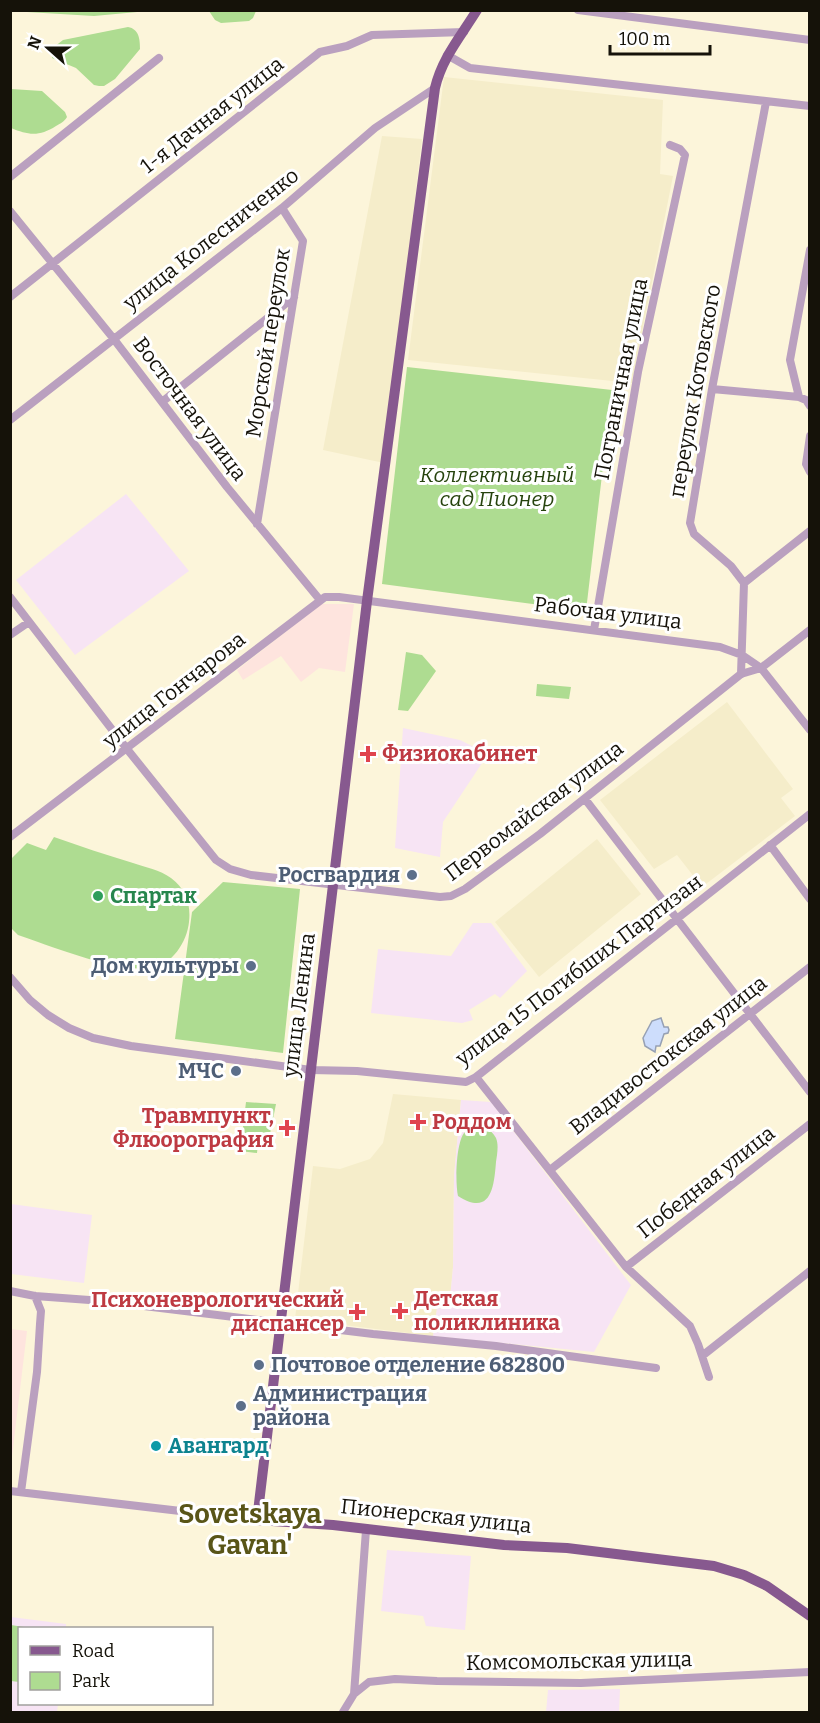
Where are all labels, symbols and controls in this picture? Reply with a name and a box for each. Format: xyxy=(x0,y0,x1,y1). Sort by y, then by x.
north arrow xyxy=(18,18,78,78)
scale bar xyxy=(610,18,710,56)
text: 100 m xyxy=(619,28,670,50)
text: N xyxy=(23,34,46,52)
street label: 1-я Дачная улица xyxy=(135,51,289,179)
street label: улица Колесниченко xyxy=(117,162,304,316)
street label: Морской переулок xyxy=(240,246,296,439)
street label: Пограничная улица xyxy=(589,275,653,482)
street label: переулок Котовского xyxy=(663,282,727,500)
street label: Восточная улица xyxy=(128,332,253,486)
park label: Коллективный сад Пионер xyxy=(420,462,574,512)
street label: Рабочая улица xyxy=(533,591,684,635)
street label: улица Гончарова xyxy=(97,626,251,754)
street label: Первомайская улица xyxy=(440,735,629,887)
place label: Физиокабинет xyxy=(382,741,538,767)
marker: Физиокабинет xyxy=(359,745,377,763)
place label: Росгвардия xyxy=(278,862,400,888)
marker: Росгвардия xyxy=(405,868,419,882)
street label: улица 15 Погибших Партизан xyxy=(450,869,708,1072)
place label: Спартак xyxy=(110,883,197,909)
marker: Спартак xyxy=(91,889,105,903)
street label: улица Ленина xyxy=(277,931,321,1080)
place label: Дом культуры xyxy=(91,953,239,979)
marker: Дом культуры xyxy=(244,959,258,973)
street label: Владивостокская улица xyxy=(564,970,772,1140)
place label: МЧС xyxy=(178,1058,224,1084)
marker: МЧС xyxy=(229,1064,243,1078)
place label: Травмпункт, Флюорография xyxy=(113,1103,274,1153)
place label: Роддом xyxy=(432,1109,512,1135)
marker: Роддом xyxy=(409,1113,427,1131)
marker: Травмпункт, Флюорография xyxy=(278,1119,296,1137)
street label: Победная улица xyxy=(632,1120,780,1244)
place label: Детская поликлиника xyxy=(414,1286,560,1336)
place label: Психоневрологический диспансер xyxy=(91,1287,344,1337)
marker: Детская поликлиника xyxy=(391,1302,409,1320)
marker: Психоневрологический диспансер xyxy=(348,1303,366,1321)
place label: Почтовое отделение 682800 xyxy=(271,1352,565,1378)
marker: Почтовое отделение 682800 xyxy=(252,1358,266,1372)
place label: Администрация района xyxy=(253,1381,427,1431)
marker: Администрация района xyxy=(234,1399,248,1413)
place label: Авангард xyxy=(168,1433,269,1459)
marker: Авангард xyxy=(149,1439,163,1453)
street label: Пионерская улица xyxy=(339,1493,533,1539)
district label: Sovetskaya Gavan' xyxy=(178,1498,322,1561)
legend xyxy=(18,1627,213,1705)
text: Road xyxy=(72,1640,115,1662)
street label: Комсомольская улица xyxy=(466,1646,693,1676)
text: Park xyxy=(72,1670,111,1692)

